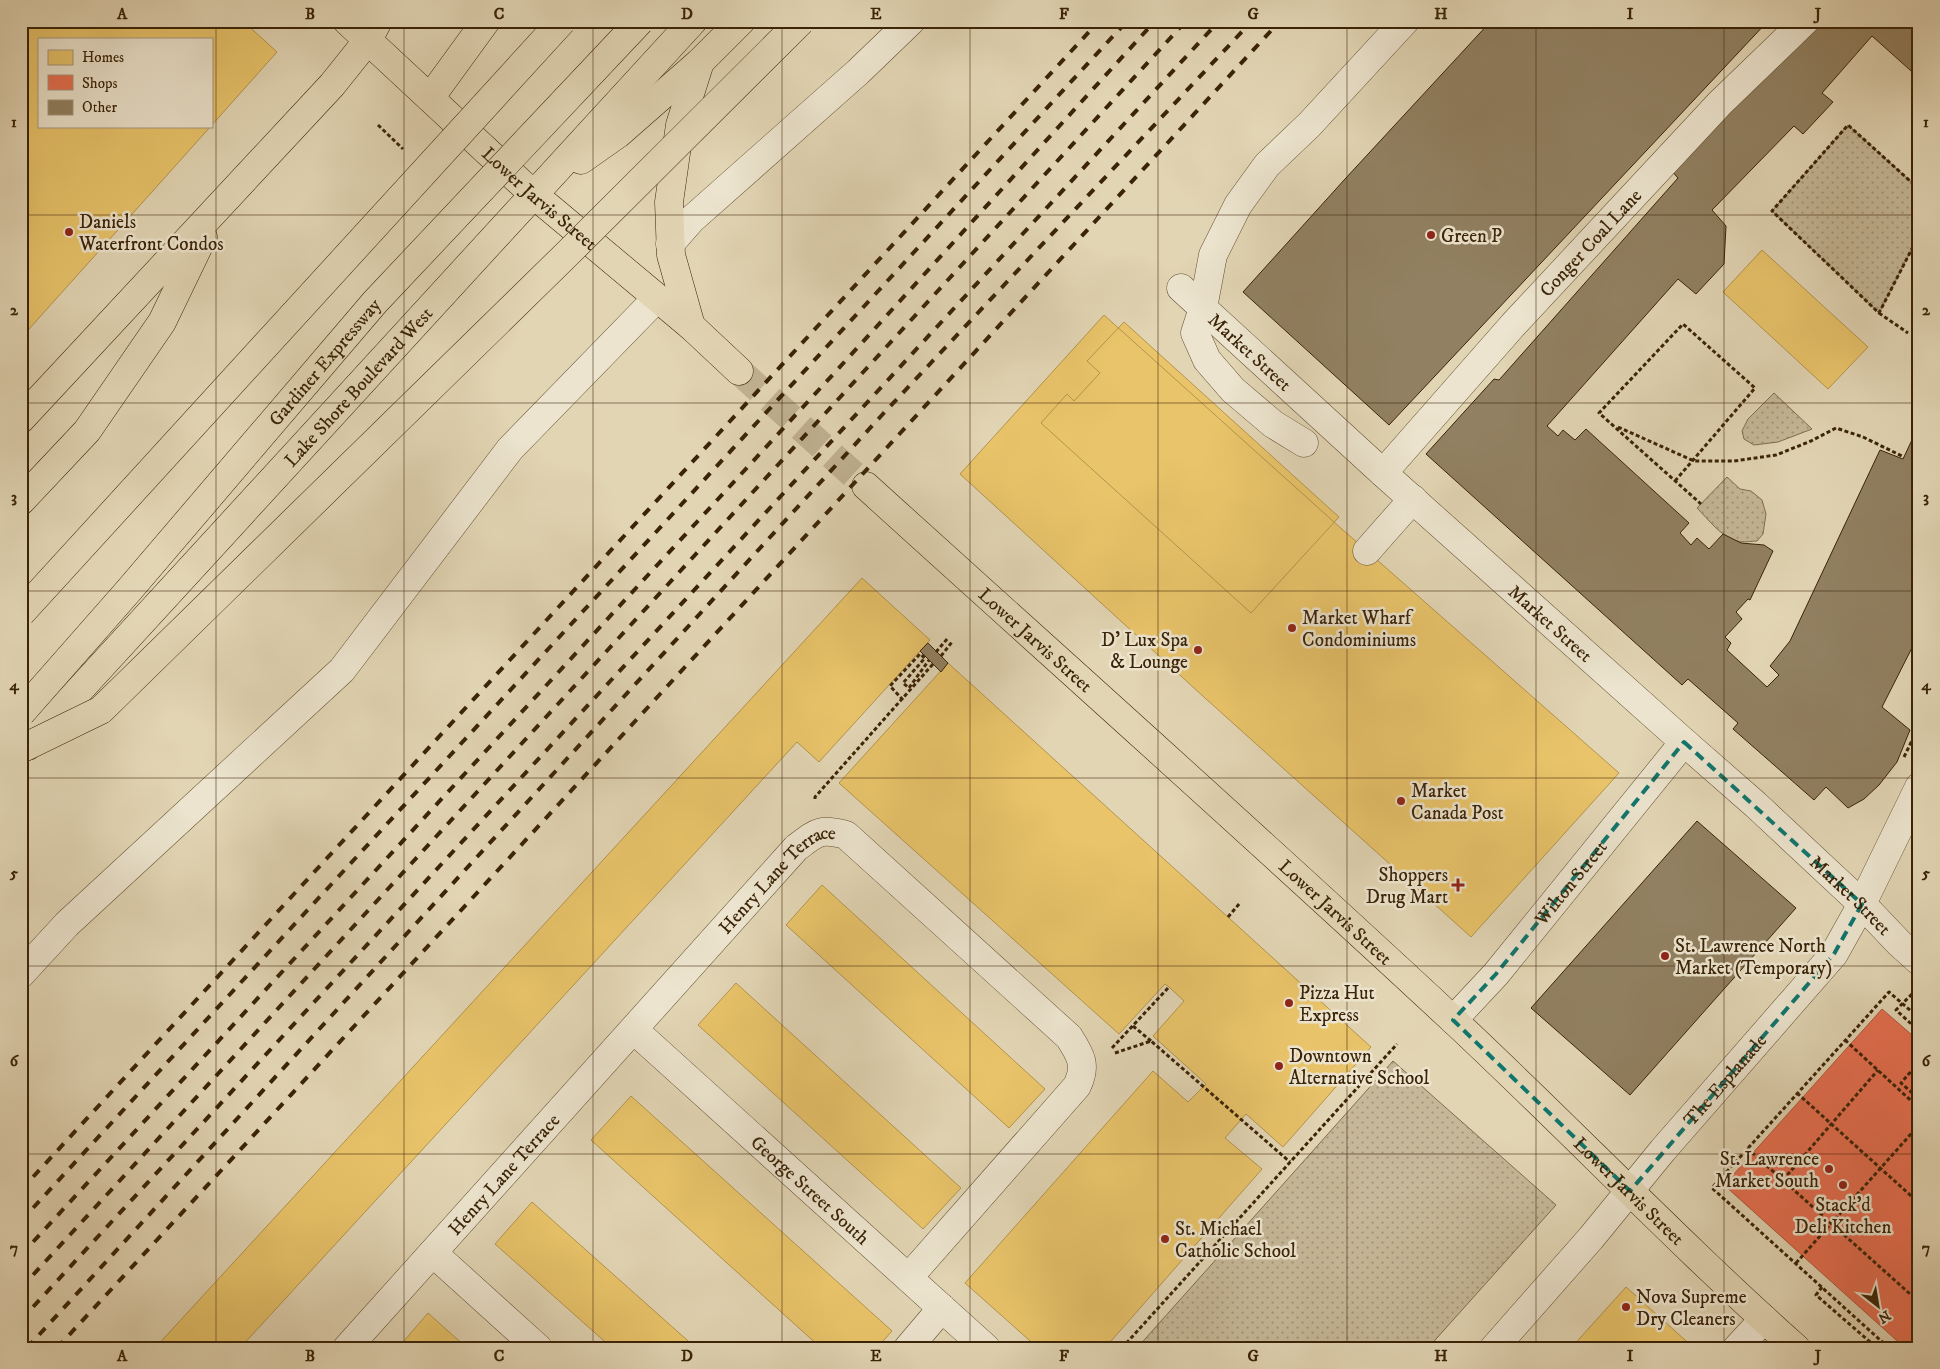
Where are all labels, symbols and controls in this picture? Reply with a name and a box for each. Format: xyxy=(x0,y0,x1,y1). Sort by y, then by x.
text: A xyxy=(116,4,128,24)
text: B xyxy=(305,4,315,24)
text: C xyxy=(494,4,504,24)
text: D xyxy=(681,4,693,24)
text: E xyxy=(870,4,882,24)
text: F xyxy=(1059,4,1069,24)
text: G xyxy=(1247,4,1259,24)
text: H xyxy=(1434,4,1448,24)
text: I xyxy=(1627,4,1634,24)
text: J xyxy=(1813,4,1822,24)
legend xyxy=(38,38,212,128)
text: Homes xyxy=(82,48,124,67)
text: Shops xyxy=(82,74,118,93)
text: Other xyxy=(82,98,117,117)
text: 1 xyxy=(11,112,17,132)
text: 1 xyxy=(1923,112,1929,132)
street label: Lower Jarvis Street xyxy=(477,143,601,256)
street label: Conger Coal Lane xyxy=(1535,184,1647,302)
place label: Daniels Waterfront Condos xyxy=(78,211,224,256)
place label: Green P xyxy=(1441,225,1502,248)
marker: Daniels Waterfront Condos xyxy=(63,226,75,238)
marker: Green P xyxy=(1425,229,1437,241)
street label: Gardiner Expressway xyxy=(264,293,387,431)
text: 2 xyxy=(10,300,19,320)
text: 2 xyxy=(1922,300,1931,320)
street label: Lake Shore Boulevard West xyxy=(280,303,438,472)
street label: Market Street xyxy=(1203,309,1296,396)
text: 3 xyxy=(11,487,17,507)
text: 3 xyxy=(1923,487,1929,507)
street label: Market Street xyxy=(1503,581,1597,668)
street label: Lower Jarvis Street xyxy=(973,583,1097,698)
place label: Market Wharf Condominiums xyxy=(1302,607,1416,652)
marker: Market Wharf Condominiums xyxy=(1286,622,1298,634)
place label: D' Lux Spa & Lounge xyxy=(1101,629,1188,674)
marker: D' Lux Spa & Lounge xyxy=(1192,644,1204,656)
text: 4 xyxy=(8,675,19,695)
text: 4 xyxy=(1920,675,1931,695)
place label: Market Canada Post xyxy=(1411,780,1504,825)
marker: Market Canada Post xyxy=(1395,795,1407,807)
street label: Henry Lane Terrace xyxy=(714,821,837,939)
street label: Wilton Street xyxy=(1530,836,1613,931)
street label: Market Street xyxy=(1804,851,1895,941)
street label: Lower Jarvis Street xyxy=(1274,855,1396,970)
text: 5 xyxy=(9,863,18,883)
text: 5 xyxy=(1921,863,1930,883)
place label: Shoppers Drug Mart xyxy=(1366,864,1448,909)
marker: Shoppers Drug Mart xyxy=(1452,879,1464,891)
place label: St. Lawrence North Market (Temporary) xyxy=(1675,935,1832,980)
marker: St. Lawrence North Market (Temporary) xyxy=(1659,950,1671,962)
place label: Pizza Hut Express xyxy=(1299,982,1374,1027)
marker: Pizza Hut Express xyxy=(1283,997,1295,1009)
street label: The Esplanade xyxy=(1679,1030,1772,1131)
place label: Downtown Alternative School xyxy=(1289,1045,1429,1090)
text: 6 xyxy=(10,1051,20,1071)
text: 6 xyxy=(1922,1051,1932,1071)
marker: Downtown Alternative School xyxy=(1273,1060,1285,1072)
street label: Henry Lane Terrace xyxy=(444,1109,565,1241)
street label: George Street South xyxy=(745,1131,874,1250)
street label: Lower Jarvis Street xyxy=(1568,1133,1688,1251)
place label: St. Lawrence Market South xyxy=(1715,1148,1819,1193)
marker: St. Lawrence Market South xyxy=(1823,1163,1835,1175)
marker: Stack'd Deli Kitchen xyxy=(1837,1179,1849,1191)
place label: Stack'd Deli Kitchen xyxy=(1795,1194,1891,1239)
place label: St. Michael Catholic School xyxy=(1175,1218,1296,1263)
marker: St. Michael Catholic School xyxy=(1159,1233,1171,1245)
text: 7 xyxy=(10,1238,18,1258)
text: 7 xyxy=(1922,1238,1930,1258)
north arrow xyxy=(1852,1282,1902,1332)
place label: Nova Supreme Dry Cleaners xyxy=(1636,1286,1747,1331)
marker: Nova Supreme Dry Cleaners xyxy=(1620,1301,1632,1313)
text: N xyxy=(1874,1306,1894,1327)
text: A xyxy=(116,1346,128,1366)
text: B xyxy=(305,1346,315,1366)
text: C xyxy=(494,1346,504,1366)
text: D xyxy=(681,1346,693,1366)
text: E xyxy=(870,1346,882,1366)
text: F xyxy=(1059,1346,1069,1366)
text: G xyxy=(1247,1346,1259,1366)
text: H xyxy=(1434,1346,1448,1366)
text: I xyxy=(1627,1346,1634,1366)
text: J xyxy=(1813,1346,1822,1366)

